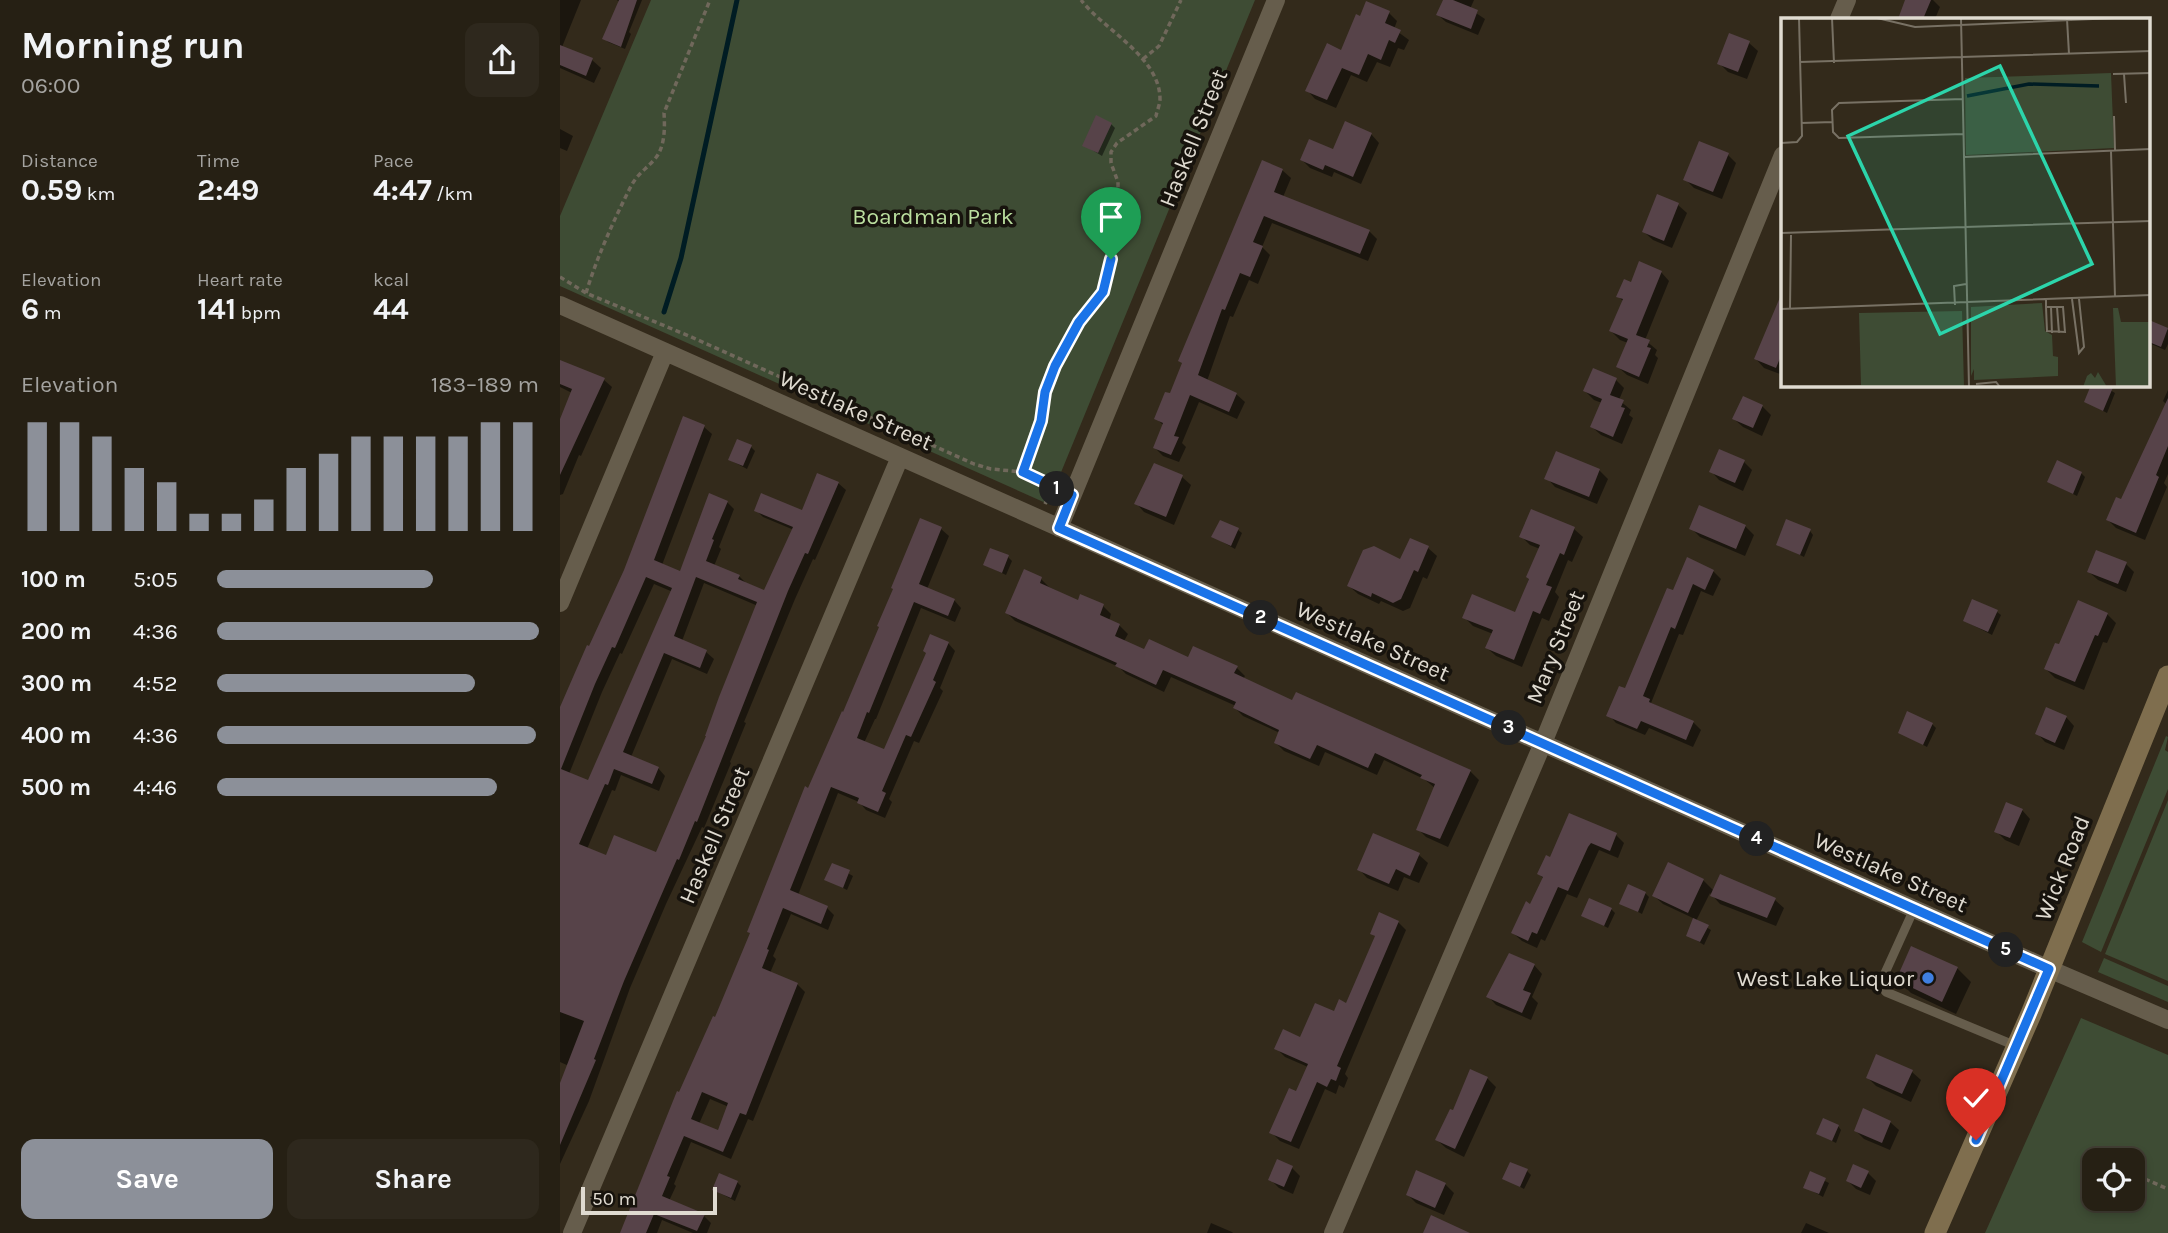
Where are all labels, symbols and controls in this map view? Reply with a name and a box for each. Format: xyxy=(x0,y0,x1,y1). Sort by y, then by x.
inset map xyxy=(1781,18,2150,387)
text: Morning run xyxy=(21,23,245,68)
button: share xyxy=(465,23,539,97)
street label: Haskell Street xyxy=(1154,65,1234,211)
text: 06:00 xyxy=(21,72,80,99)
text: Distance xyxy=(21,150,98,172)
text: Time xyxy=(197,150,240,172)
text: Pace xyxy=(373,150,414,172)
text: 0.59 xyxy=(21,172,82,208)
text: 2:49 xyxy=(197,172,259,208)
text: 4:47 xyxy=(373,172,432,208)
text: km xyxy=(82,183,115,205)
text: /km xyxy=(432,183,473,205)
pin xyxy=(1081,187,1141,259)
icon: arrive xyxy=(1092,198,1130,236)
park label: Boardman Park xyxy=(852,203,1014,230)
text: Elevation xyxy=(21,269,101,291)
text: Heart rate xyxy=(197,269,283,291)
text: kcal xyxy=(373,269,409,291)
text: 6 xyxy=(21,291,39,327)
text: 141 xyxy=(197,291,236,327)
text: 44 xyxy=(373,291,409,327)
text: m xyxy=(39,302,62,324)
text: bpm xyxy=(236,302,281,324)
street label: Westlake Street xyxy=(775,365,937,456)
text: Elevation xyxy=(21,371,118,398)
text: 183–189 m xyxy=(431,371,539,398)
pin: 1 xyxy=(1040,472,1074,506)
text: 1 xyxy=(1053,477,1060,499)
text: 100 m xyxy=(21,566,86,593)
text: 5:05 xyxy=(133,566,178,593)
street label: Mary Street xyxy=(1521,586,1591,708)
street label: Westlake Street xyxy=(1292,596,1454,687)
pin: 2 xyxy=(1244,600,1278,636)
text: 2 xyxy=(1255,606,1266,628)
text: 200 m xyxy=(21,618,92,645)
text: 4:36 xyxy=(133,618,178,645)
text: 300 m xyxy=(21,670,92,697)
text: 4:52 xyxy=(133,670,177,697)
pin: 3 xyxy=(1492,710,1527,746)
text: 3 xyxy=(1503,716,1514,738)
text: 400 m xyxy=(21,722,91,749)
text: 4:36 xyxy=(133,722,178,749)
street label: Haskell Street xyxy=(673,762,756,908)
text: 500 m xyxy=(21,774,91,801)
text: 4:46 xyxy=(133,774,177,801)
street label: Wick Road xyxy=(2029,812,2096,925)
pin: 4 xyxy=(1740,822,1774,856)
text: 4 xyxy=(1751,827,1762,849)
street label: Westlake Street xyxy=(1810,827,1972,918)
pin: 5 xyxy=(1988,932,2024,968)
text: 5 xyxy=(2000,938,2011,960)
place label: West Lake Liquor xyxy=(1737,965,1915,992)
marker: West Lake Liquor xyxy=(1920,970,1936,986)
pin xyxy=(1946,1068,2006,1140)
icon: check xyxy=(1957,1079,1995,1117)
button: Save xyxy=(21,1139,273,1219)
button: Share xyxy=(287,1139,539,1219)
map controls xyxy=(2082,1148,2145,1211)
button: locate xyxy=(2082,1148,2145,1211)
scale bar xyxy=(581,1184,718,1216)
text: 50 m xyxy=(592,1188,636,1210)

